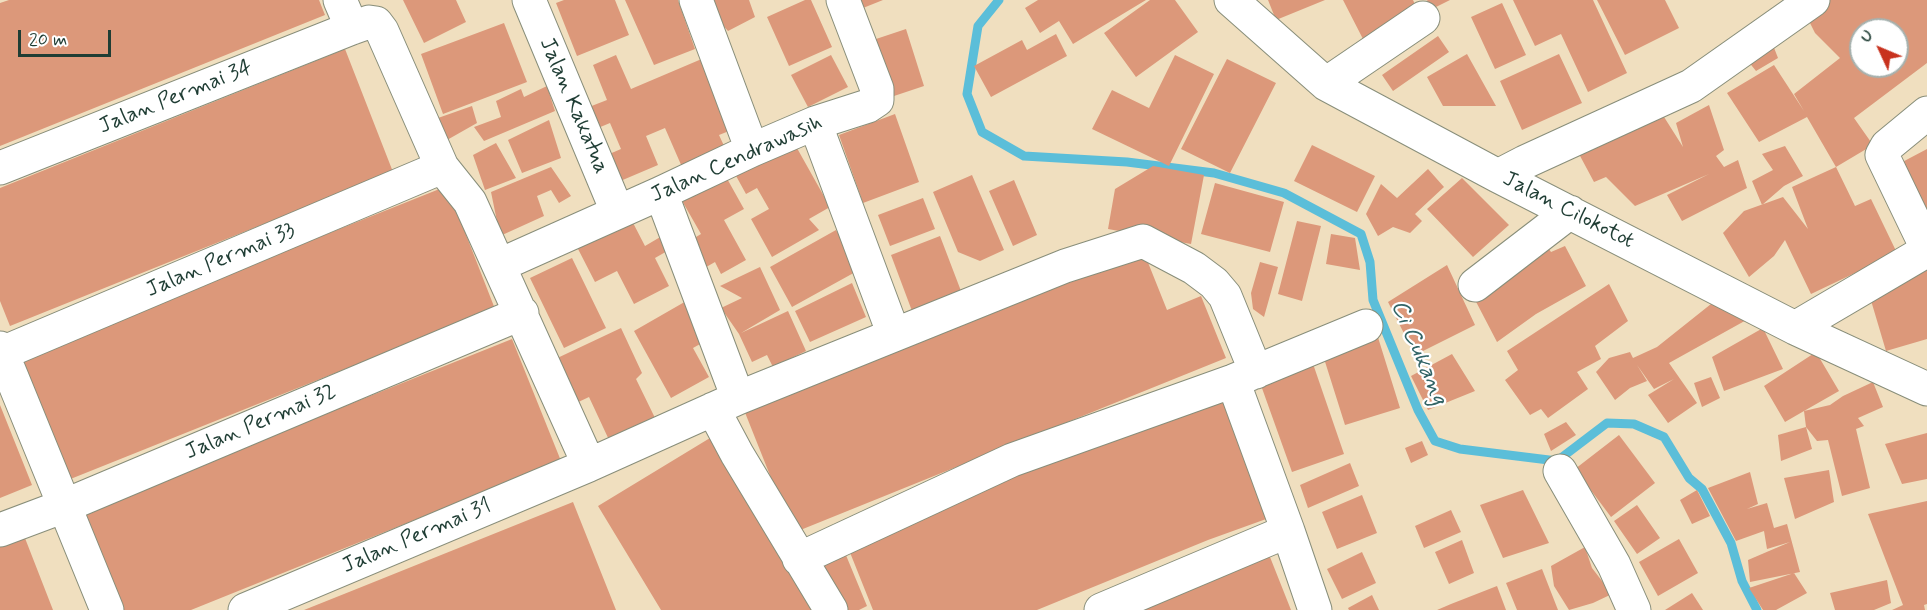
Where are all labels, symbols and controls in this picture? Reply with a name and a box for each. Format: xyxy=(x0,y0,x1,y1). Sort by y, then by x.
scale bar xyxy=(21,18,114,56)
north arrow xyxy=(1849,18,1909,78)
text: U xyxy=(1856,26,1878,48)
text: 20 m xyxy=(29,28,67,52)
street label: Jalan Kakatua xyxy=(532,34,614,178)
street label: Jalan Permai 34 xyxy=(95,55,257,141)
street label: Jalan Cendrawasih xyxy=(647,110,827,210)
street label: Jalan Cilokotot xyxy=(1498,167,1638,255)
street label: Jalan Permai 33 xyxy=(143,218,299,304)
water label: Ci Cukang xyxy=(1383,296,1453,410)
street label: Jalan Permai 32 xyxy=(181,379,341,467)
street label: Jalan Permai 31 xyxy=(338,494,496,580)

